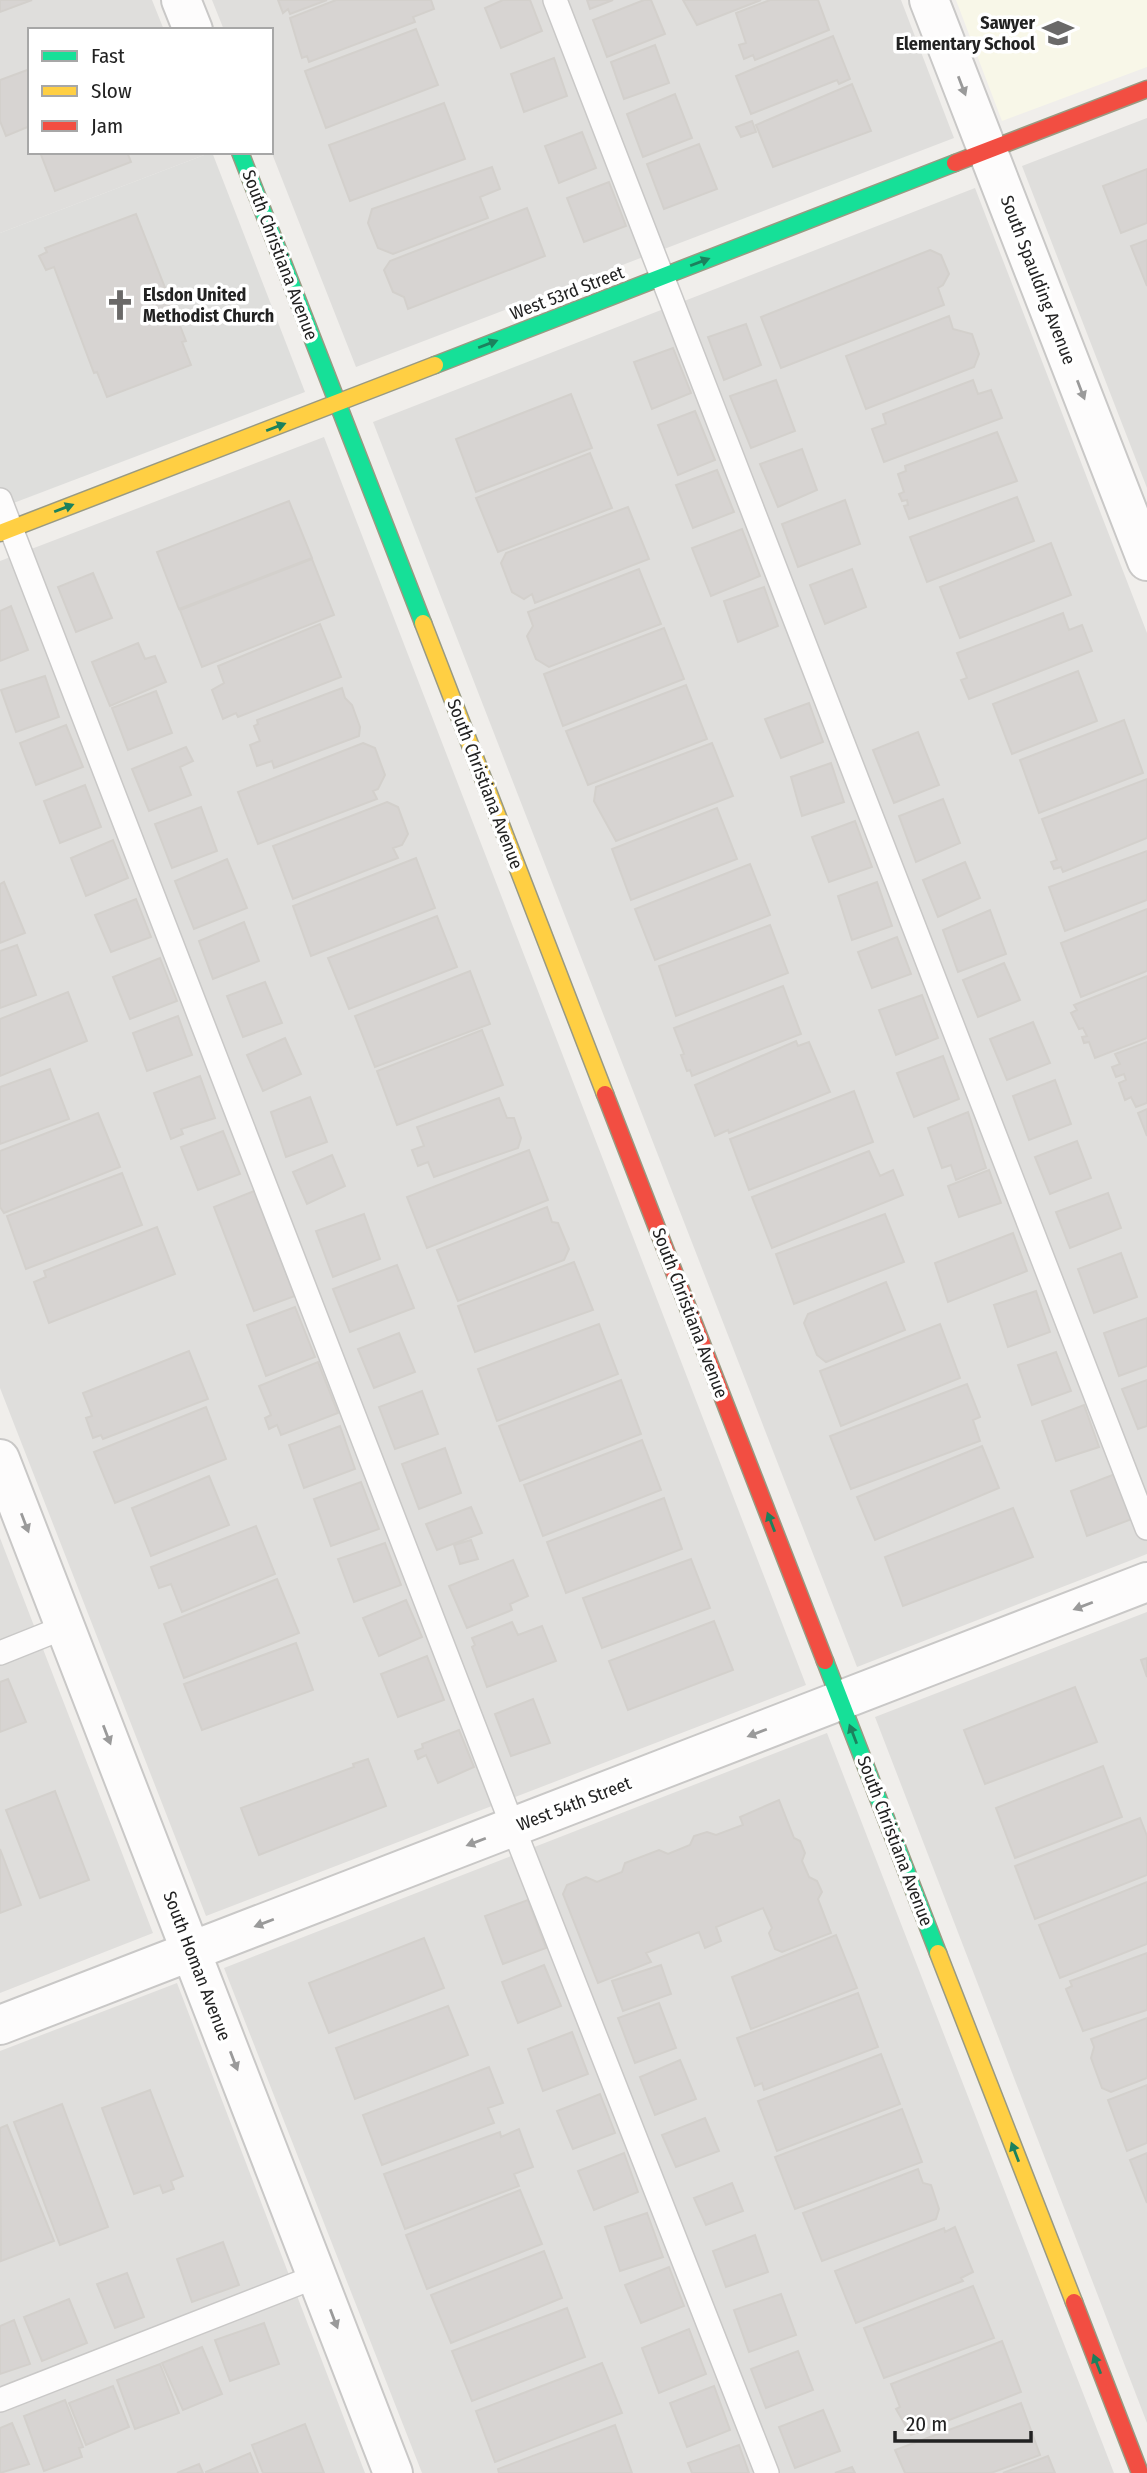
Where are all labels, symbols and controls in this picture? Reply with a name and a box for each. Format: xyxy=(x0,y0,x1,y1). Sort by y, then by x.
place label: Sawyer Elementary School xyxy=(896,12,1035,55)
school or university icon: Sawyer Elementary School xyxy=(1041,16,1075,50)
legend xyxy=(28,28,273,154)
text: Fast xyxy=(91,43,125,69)
one-way arrow xyxy=(957,76,968,97)
text: Slow xyxy=(91,78,132,104)
text: Jam xyxy=(91,113,123,139)
street label: South Christiana Avenue xyxy=(237,167,323,343)
street label: South Spaulding Avenue xyxy=(996,192,1080,368)
one-way arrow xyxy=(690,257,711,268)
street label: West 53rd Street xyxy=(507,261,627,325)
place label: Elsdon United Methodist Church xyxy=(143,284,274,327)
church icon: Elsdon United Methodist Church xyxy=(103,288,137,322)
one-way arrow xyxy=(478,339,499,350)
one-way arrow xyxy=(1075,379,1086,400)
one-way arrow xyxy=(266,421,287,432)
one-way arrow xyxy=(53,503,74,514)
street label: South Christiana Avenue xyxy=(442,696,528,872)
street label: South Christiana Avenue xyxy=(647,1225,733,1401)
one-way arrow xyxy=(766,1511,777,1532)
one-way arrow xyxy=(19,1512,30,1533)
one-way arrow xyxy=(1073,1601,1094,1612)
one-way arrow xyxy=(848,1723,859,1744)
one-way arrow xyxy=(102,1724,113,1745)
one-way arrow xyxy=(746,1727,767,1738)
street label: South Christiana Avenue xyxy=(852,1753,938,1929)
street label: West 54th Street xyxy=(514,1772,634,1836)
one-way arrow xyxy=(466,1836,487,1847)
street label: South Homan Avenue xyxy=(158,1888,236,2044)
one-way arrow xyxy=(253,1918,274,1929)
one-way arrow xyxy=(228,2050,239,2071)
one-way arrow xyxy=(1010,2141,1021,2162)
one-way arrow xyxy=(328,2308,339,2329)
one-way arrow xyxy=(1092,2353,1103,2374)
scale bar xyxy=(895,2400,1032,2444)
text: 20 m xyxy=(906,2411,947,2437)

